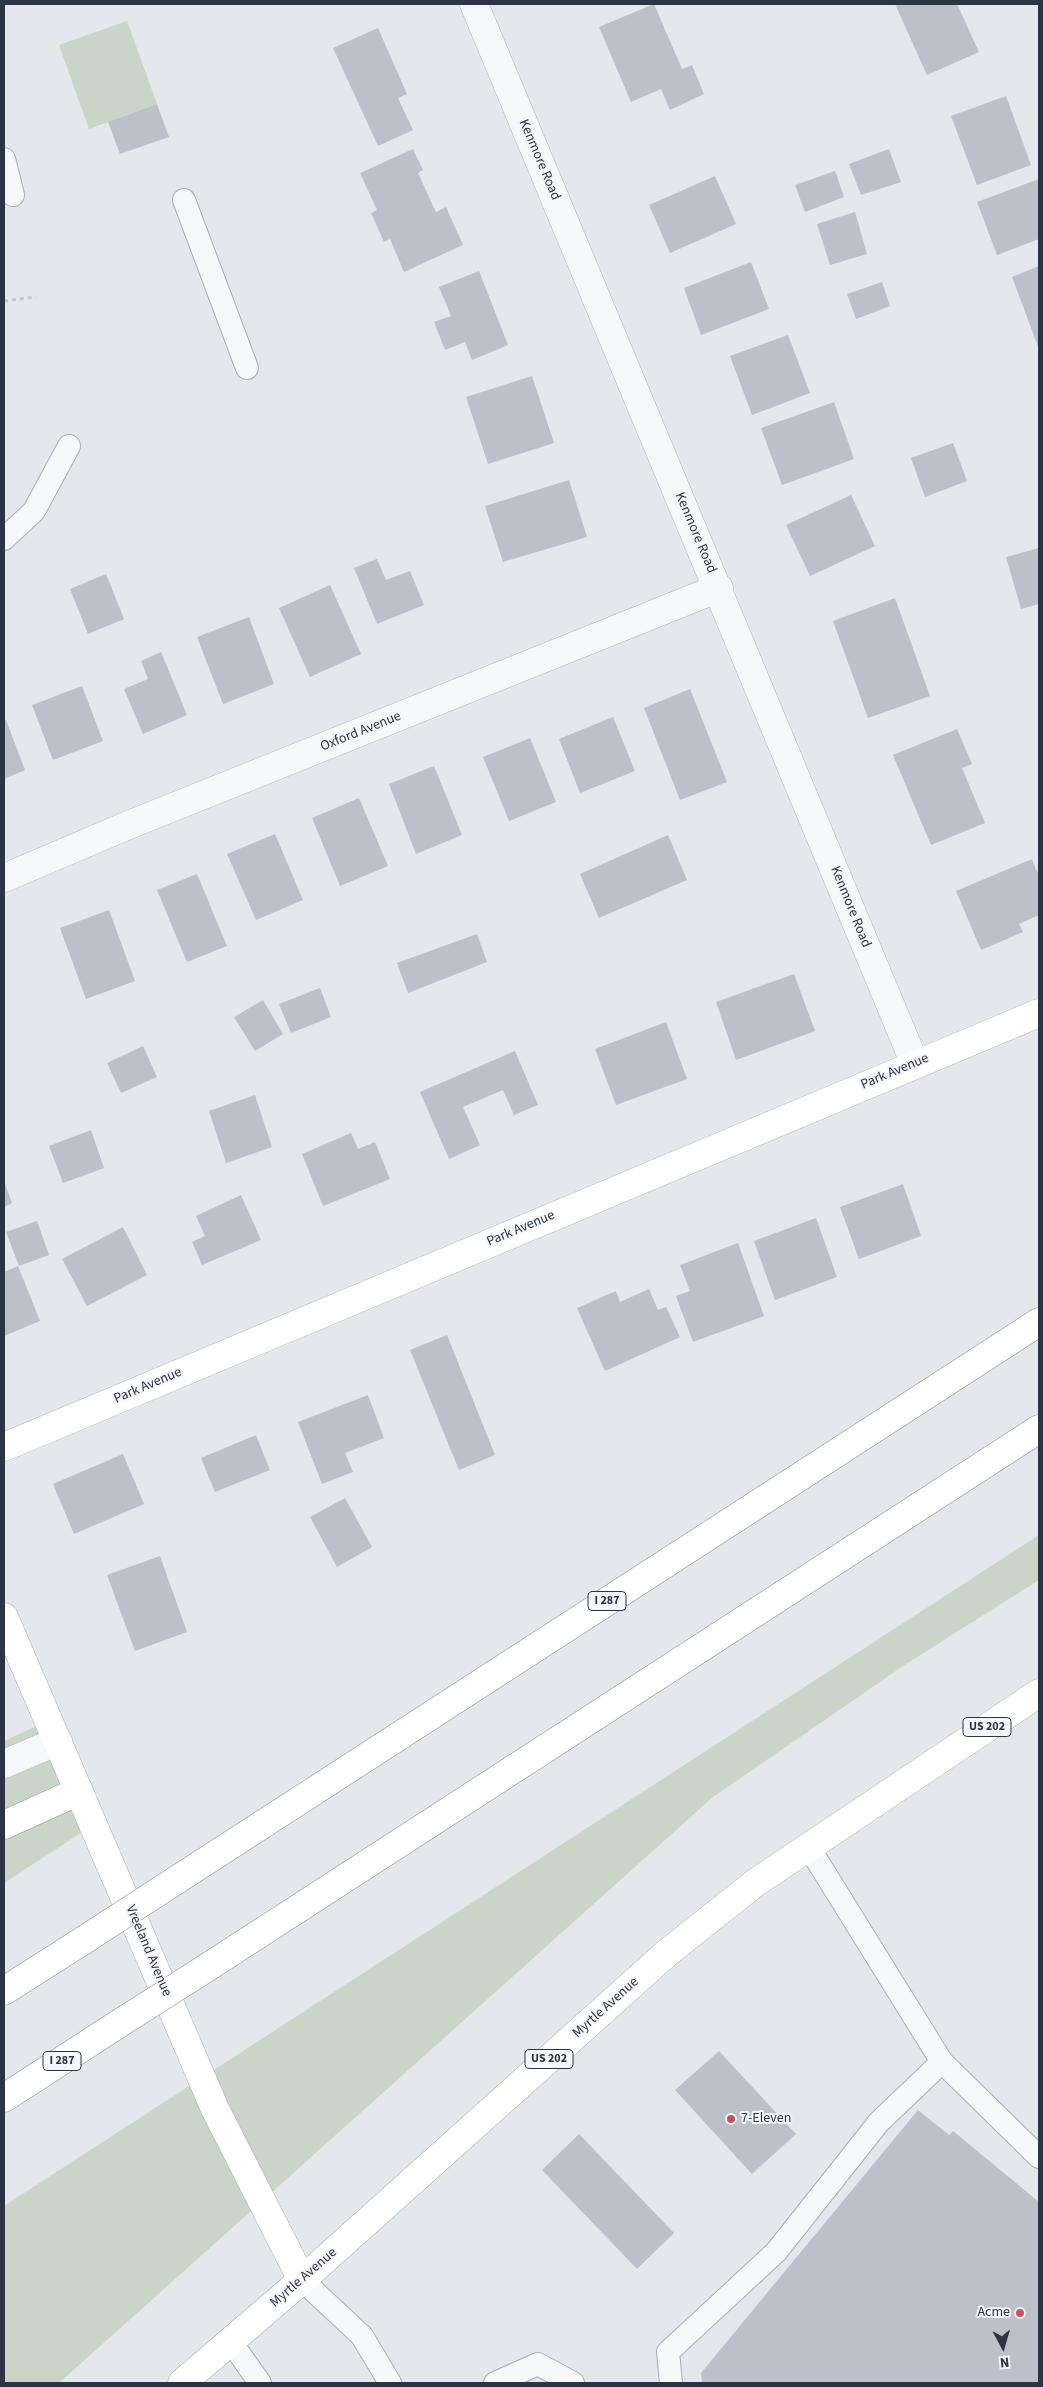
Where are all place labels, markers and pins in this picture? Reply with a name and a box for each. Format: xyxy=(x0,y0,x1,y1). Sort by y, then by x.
place label: 7-Eleven xyxy=(741,2111,791,2127)
marker: 7-Eleven xyxy=(725,2113,737,2125)
place label: Acme xyxy=(977,2305,1010,2321)
marker: Acme xyxy=(1014,2307,1026,2319)

